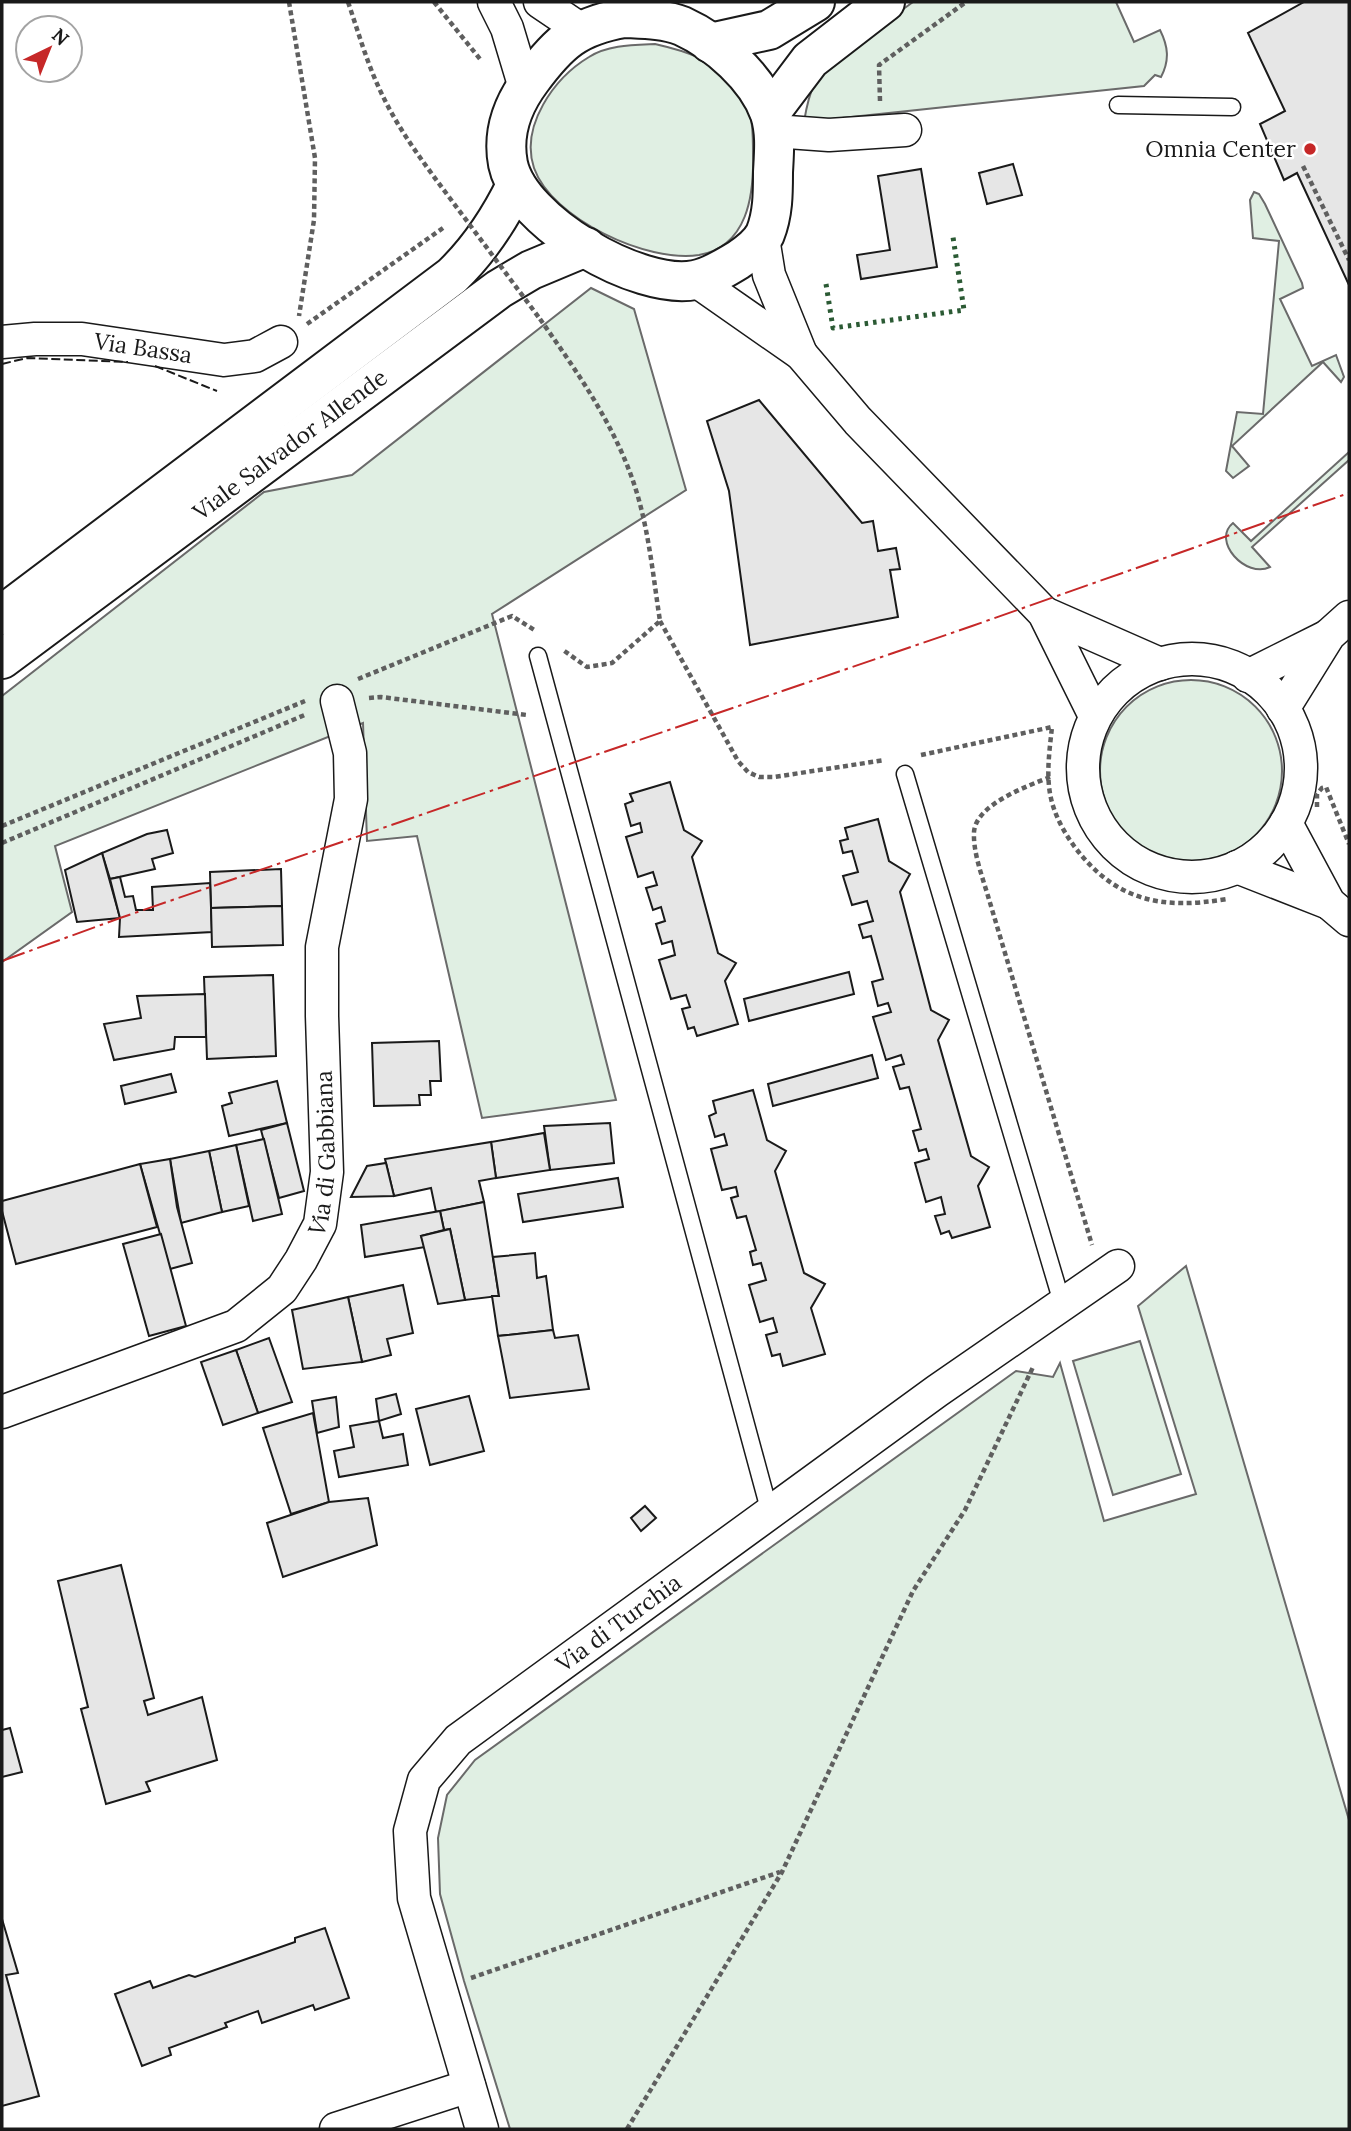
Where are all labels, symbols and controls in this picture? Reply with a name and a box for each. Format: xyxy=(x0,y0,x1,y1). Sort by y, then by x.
north arrow xyxy=(14,14,84,84)
text: N xyxy=(47,23,74,51)
place label: Omnia Center xyxy=(1145,134,1296,163)
marker: Omnia Center xyxy=(1302,141,1318,157)
street label: Via Bassa xyxy=(91,326,194,369)
street label: Viale Salvador Allende xyxy=(186,362,393,527)
street label: Via di Gabbiana xyxy=(301,1070,341,1242)
street label: Via di Turchia xyxy=(549,1567,687,1678)

